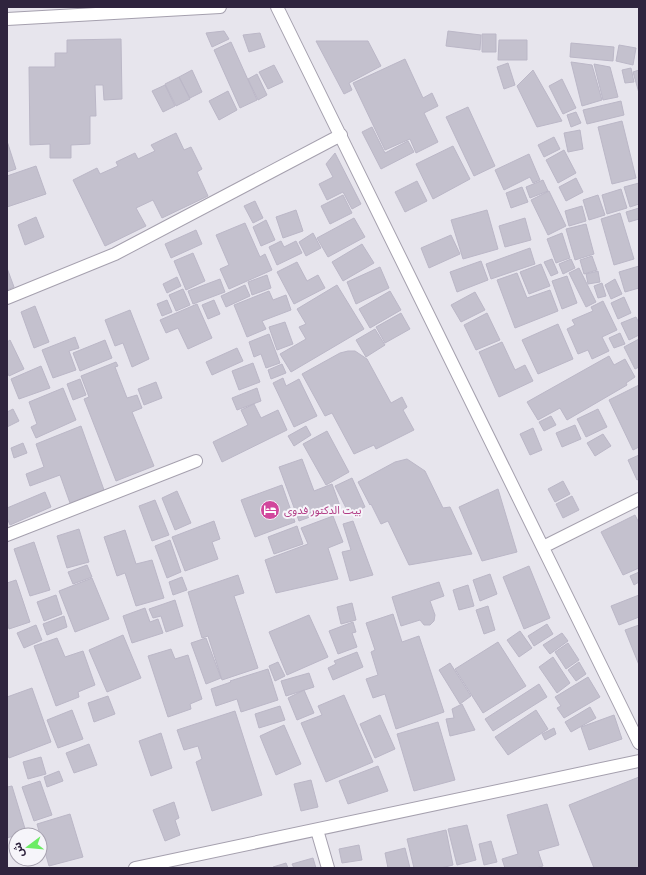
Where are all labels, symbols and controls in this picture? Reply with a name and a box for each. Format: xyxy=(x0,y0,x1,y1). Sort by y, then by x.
hotel icon: بيت الدكتور فدوى xyxy=(259,499,281,521)
place label: بيت الدكتور فدوى xyxy=(284,504,362,518)
north arrow xyxy=(8,827,48,867)
text: ش xyxy=(11,840,28,859)

